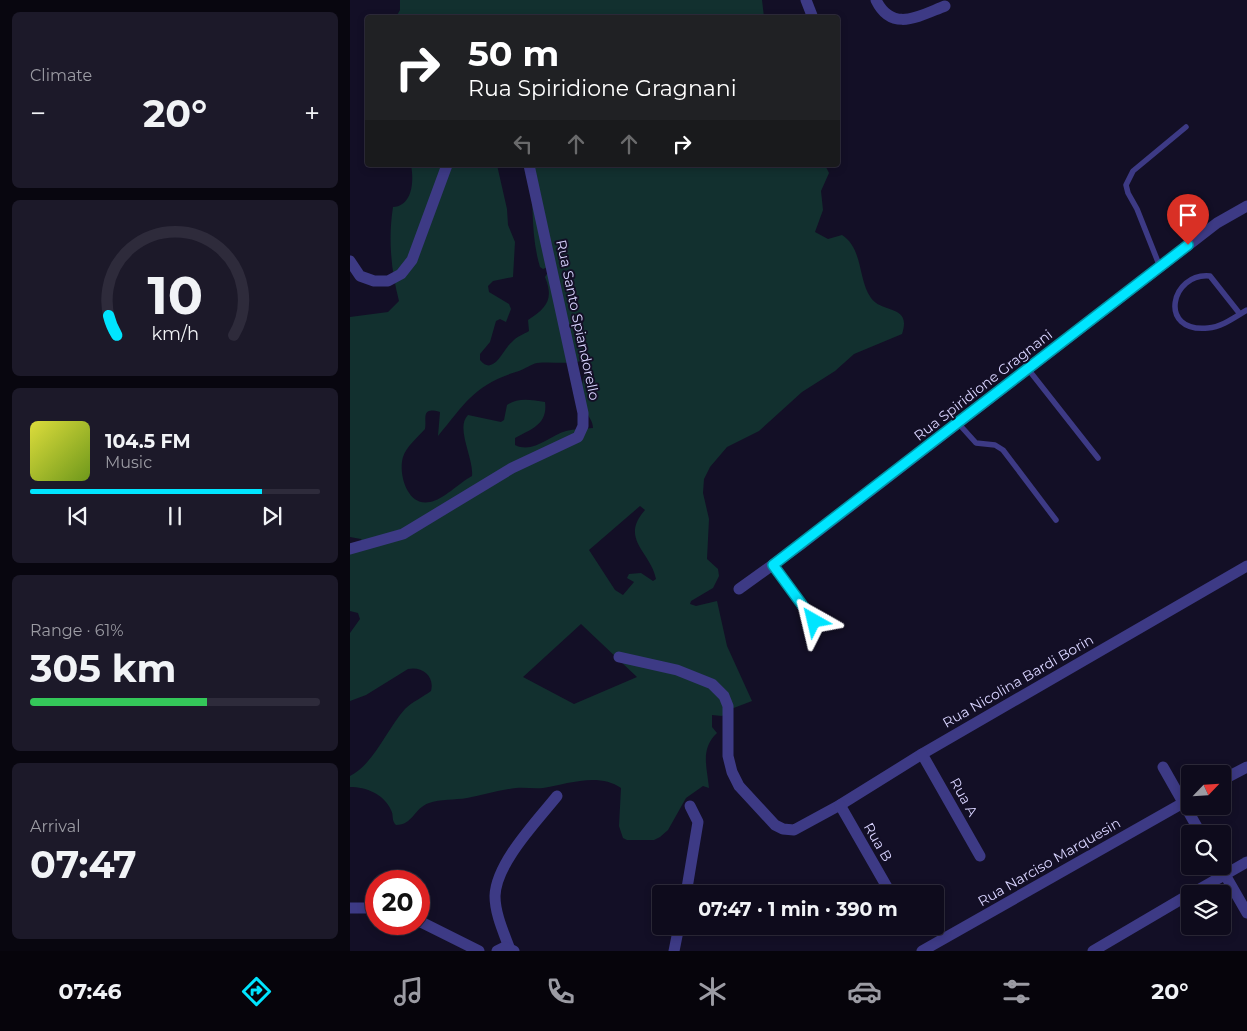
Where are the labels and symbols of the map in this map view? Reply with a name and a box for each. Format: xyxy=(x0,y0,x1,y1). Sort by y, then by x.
pin xyxy=(1167,194,1209,245)
street label: Rua Santo Spiandorello xyxy=(552,238,604,402)
street label: Rua Spiridione Gragnani xyxy=(910,325,1056,445)
position arrow xyxy=(787,594,839,646)
street label: Rua Nicolina Bardi Borin xyxy=(939,630,1097,732)
north arrow xyxy=(1181,765,1231,815)
street label: Rua A xyxy=(946,774,982,820)
street label: Rua Narciso Marquesin xyxy=(974,814,1124,910)
street label: Rua B xyxy=(860,819,896,865)
speed limit sign: 20 xyxy=(365,870,430,935)

